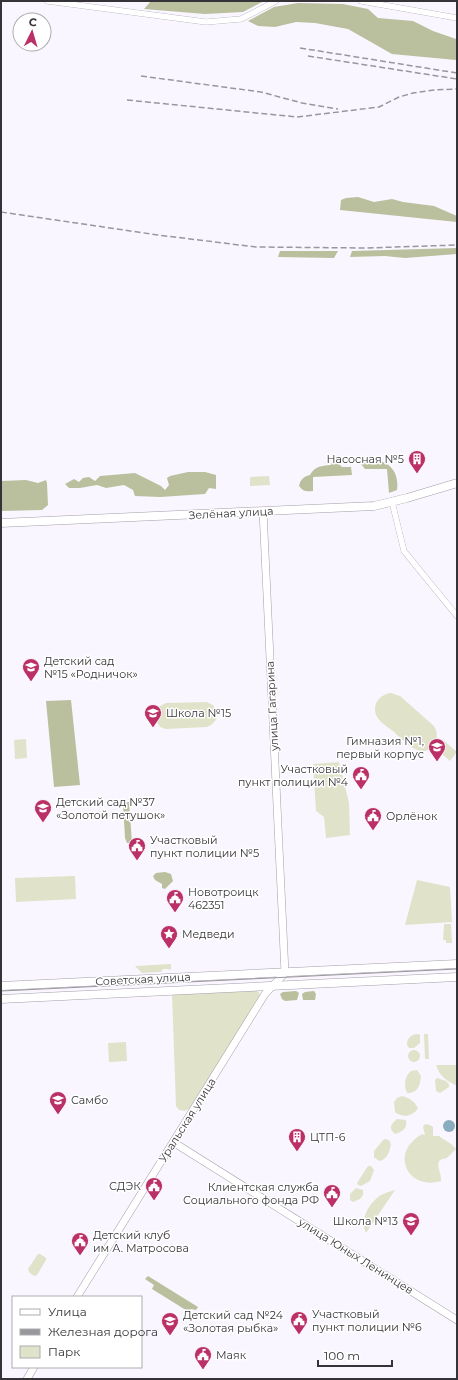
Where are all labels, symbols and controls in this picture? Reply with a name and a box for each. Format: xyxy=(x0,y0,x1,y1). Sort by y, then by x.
north arrow xyxy=(12,12,52,52)
text: С xyxy=(28,15,37,29)
building icon: Насосная №5 xyxy=(407,449,427,474)
place label: Насосная №5 xyxy=(326,452,404,466)
street label: Зелёная улица xyxy=(188,504,274,522)
place label: Детский сад №15 «Родничок» xyxy=(44,654,138,681)
school or university icon: Детский сад №15 «Родничок» xyxy=(21,657,41,682)
street label: улица Гагарина xyxy=(263,661,281,752)
school or university icon: Школа №15 xyxy=(143,703,163,728)
place label: Школа №15 xyxy=(166,706,231,720)
place label: Гимназия №1, первый корпус xyxy=(336,734,424,761)
school or university icon: Гимназия №1, первый корпус xyxy=(427,737,447,762)
place label: Участковый пункт полиции №4 xyxy=(238,762,349,789)
public building icon: Участковый пункт полиции №4 xyxy=(351,765,371,790)
place label: Детский сад №37 «Золотой петушок» xyxy=(56,795,165,822)
school or university icon: Детский сад №37 «Золотой петушок» xyxy=(33,798,53,823)
public building icon: Орлёнок xyxy=(363,806,383,831)
place label: Орлёнок xyxy=(386,809,438,823)
place label: Участковый пункт полиции №5 xyxy=(150,833,259,860)
public building icon: Участковый пункт полиции №5 xyxy=(127,836,147,861)
place label: Новотроицк 462351 xyxy=(188,885,259,912)
public building icon: Новотроицк 462351 xyxy=(165,888,185,913)
place icon: Медведи xyxy=(159,924,179,949)
place label: Медведи xyxy=(182,927,235,941)
street label: Советская улица xyxy=(95,970,191,988)
street label: Уральская улица xyxy=(155,1075,219,1165)
school or university icon: Самбо xyxy=(48,1090,68,1115)
place label: Самбо xyxy=(71,1093,108,1107)
building icon: ЦТП-6 xyxy=(287,1127,307,1152)
place label: ЦТП-6 xyxy=(310,1130,346,1144)
public building icon: СДЭК xyxy=(144,1176,164,1201)
place label: СДЭК xyxy=(109,1179,141,1193)
place label: Клиентская служба Социального фонда РФ xyxy=(183,1180,319,1207)
public building icon: Клиентская служба Социального фонда РФ xyxy=(322,1183,342,1208)
school or university icon: Школа №13 xyxy=(401,1211,421,1236)
street label: улица Юных Ленинцев xyxy=(295,1214,416,1297)
place label: Школа №13 xyxy=(333,1214,398,1228)
place label: Детский клуб им А. Матросова xyxy=(93,1228,189,1255)
public building icon: Детский клуб им А. Матросова xyxy=(70,1231,90,1256)
legend xyxy=(12,1296,142,1368)
text: Улица xyxy=(48,1304,87,1319)
place label: Участковый пункт полиции №6 xyxy=(312,1307,422,1334)
place label: Детский сад №24 «Золотая рыбка» xyxy=(183,1308,284,1335)
public building icon: Участковый пункт полиции №6 xyxy=(289,1310,309,1335)
school or university icon: Детский сад №24 «Золотая рыбка» xyxy=(160,1311,180,1336)
text: Железная дорога xyxy=(48,1324,158,1339)
scale bar xyxy=(318,1342,392,1368)
text: Парк xyxy=(48,1344,80,1359)
public building icon: Маяк xyxy=(193,1345,213,1370)
place label: Маяк xyxy=(216,1348,247,1362)
text: 100 m xyxy=(324,1348,360,1363)

